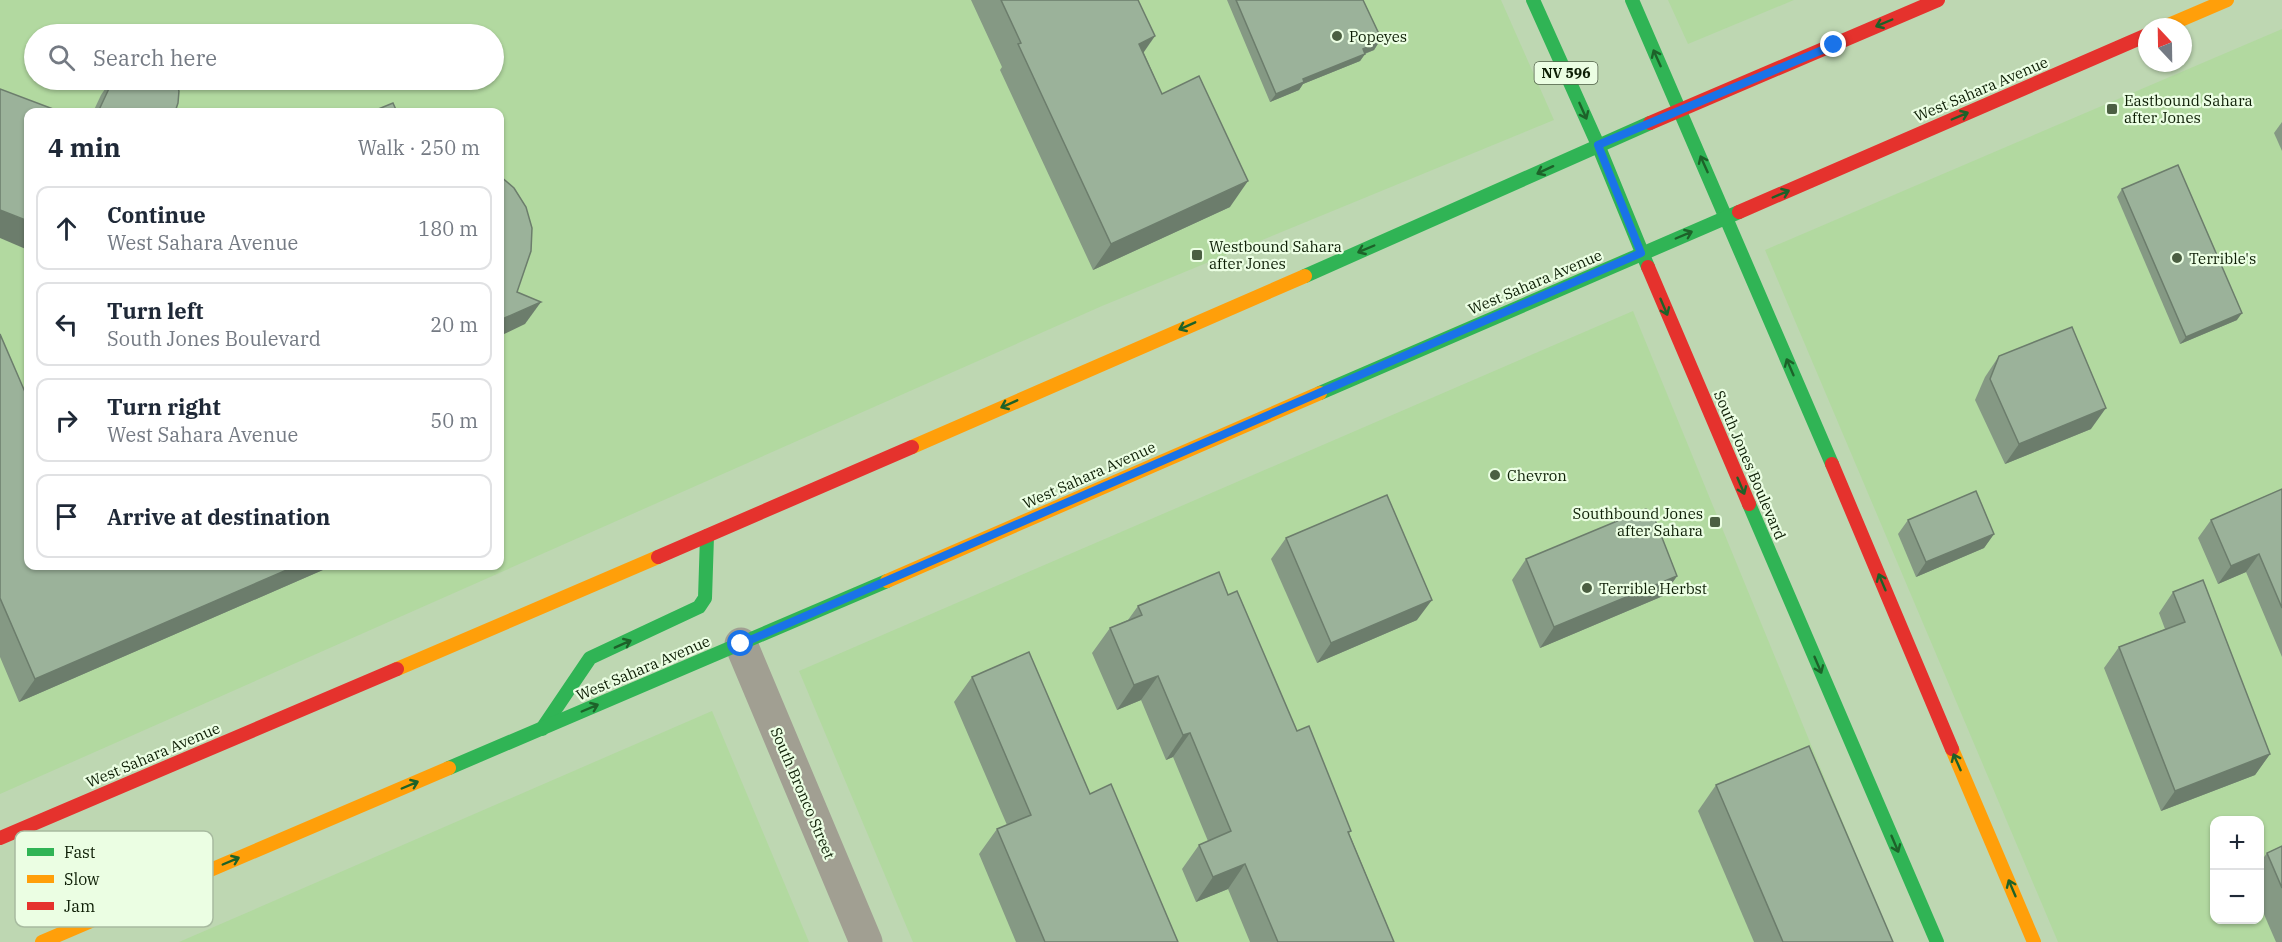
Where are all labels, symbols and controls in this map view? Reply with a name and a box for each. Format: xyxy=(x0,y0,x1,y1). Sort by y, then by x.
one-way arrow xyxy=(1875,18,1893,29)
north arrow xyxy=(2138,18,2192,72)
search box xyxy=(24,24,504,90)
place label: Popeyes xyxy=(1349,27,1407,46)
marker: Popeyes xyxy=(1330,29,1344,43)
route end xyxy=(1820,31,1846,57)
icon: search xyxy=(45,41,78,74)
text: Search here xyxy=(93,43,217,72)
one-way arrow xyxy=(1651,49,1662,67)
street label: West Sahara Avenue xyxy=(1911,52,2051,126)
road number: NV 596 xyxy=(1534,62,1598,84)
place label: Eastbound Sahara after Jones xyxy=(2124,91,2253,127)
one-way arrow xyxy=(1578,102,1589,120)
marker: Eastbound Sahara after Jones xyxy=(2105,102,2119,116)
one-way arrow xyxy=(1950,110,1968,121)
text: 4 min xyxy=(48,130,121,164)
text: Walk · 250 m xyxy=(358,134,480,161)
one-way arrow xyxy=(1698,155,1709,174)
one-way arrow xyxy=(1537,165,1555,177)
one-way arrow xyxy=(1772,187,1790,198)
text: Continue xyxy=(107,200,206,229)
icon: ahead xyxy=(50,212,83,245)
text: 180 m xyxy=(418,215,478,242)
text: West Sahara Avenue xyxy=(107,229,298,256)
one-way arrow xyxy=(1675,229,1693,240)
place label: Westbound Sahara after Jones xyxy=(1209,237,1342,273)
one-way arrow xyxy=(1358,243,1376,255)
street label: West Sahara Avenue xyxy=(1465,245,1605,319)
marker: Westbound Sahara after Jones xyxy=(1190,248,1204,262)
place label: Terrible's xyxy=(2189,249,2256,268)
marker: Terrible's xyxy=(2170,251,2184,265)
text: Turn left xyxy=(107,296,203,325)
one-way arrow xyxy=(1659,297,1670,315)
icon: left xyxy=(50,308,83,341)
text: 20 m xyxy=(430,311,478,338)
one-way arrow xyxy=(1179,321,1197,332)
text: South Jones Boulevard xyxy=(107,325,321,352)
one-way arrow xyxy=(1784,358,1795,376)
street label: South Jones Boulevard xyxy=(1710,387,1790,543)
text: Turn right xyxy=(107,392,221,421)
one-way arrow xyxy=(1000,399,1018,410)
icon: right xyxy=(50,404,83,437)
text: 50 m xyxy=(430,407,478,434)
text: West Sahara Avenue xyxy=(107,421,298,448)
street label: West Sahara Avenue xyxy=(1020,437,1158,513)
place label: Chevron xyxy=(1507,466,1567,485)
marker: Chevron xyxy=(1488,468,1502,482)
one-way arrow xyxy=(1736,476,1747,494)
icon: arrive xyxy=(50,500,83,533)
text: Arrive at destination xyxy=(107,502,330,531)
place label: Southbound Jones after Sahara xyxy=(1573,504,1703,540)
marker: Southbound Jones after Sahara xyxy=(1708,515,1722,529)
one-way arrow xyxy=(1876,573,1887,592)
place label: Terrible Herbst xyxy=(1599,579,1707,598)
marker: Terrible Herbst xyxy=(1580,581,1594,595)
route start xyxy=(727,630,753,656)
street label: West Sahara Avenue xyxy=(573,631,713,705)
one-way arrow xyxy=(613,637,631,649)
one-way arrow xyxy=(1813,655,1824,674)
one-way arrow xyxy=(580,702,598,713)
street label: West Sahara Avenue xyxy=(83,718,223,792)
street label: South Bronco Street xyxy=(767,724,839,862)
one-way arrow xyxy=(1951,753,1962,772)
one-way arrow xyxy=(401,779,419,790)
map controls xyxy=(2210,816,2264,924)
button: + xyxy=(2210,816,2264,870)
legend xyxy=(15,831,213,927)
one-way arrow xyxy=(1890,835,1901,853)
text: Fast xyxy=(64,842,96,862)
one-way arrow xyxy=(221,855,240,866)
text: Slow xyxy=(64,869,100,889)
button: − xyxy=(2210,870,2264,924)
one-way arrow xyxy=(2006,879,2017,898)
text: Jam xyxy=(64,896,95,916)

